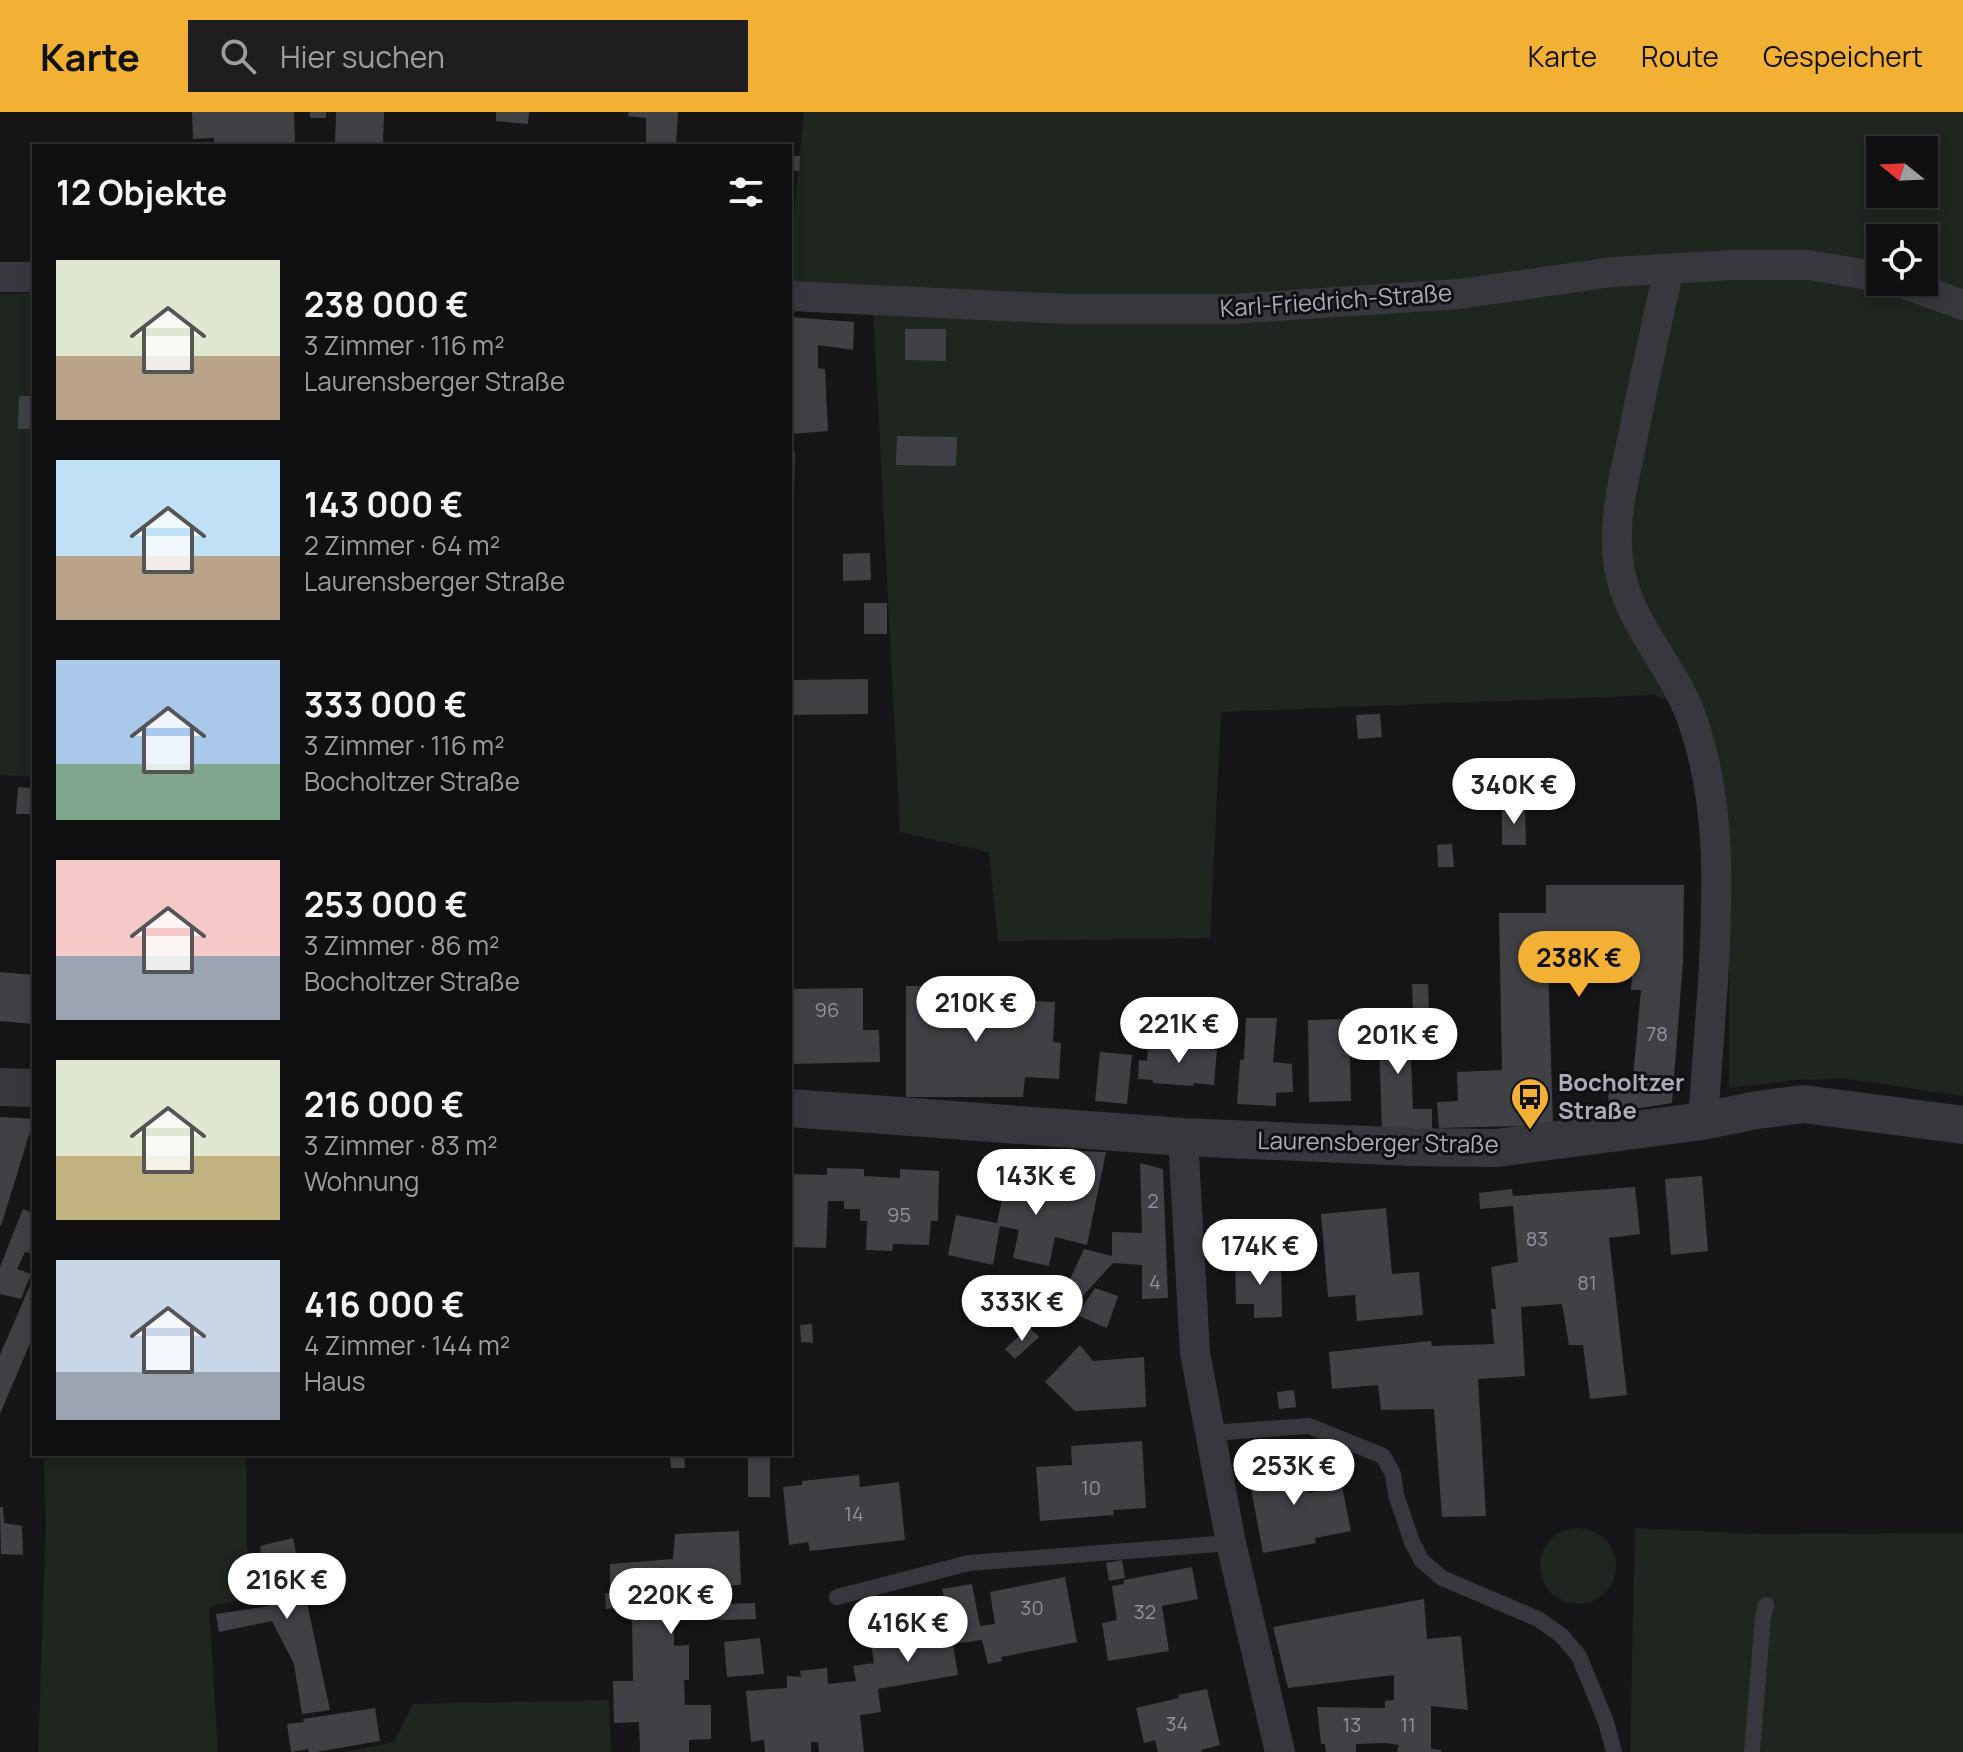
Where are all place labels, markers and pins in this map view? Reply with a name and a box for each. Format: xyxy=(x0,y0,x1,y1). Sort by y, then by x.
pin: 340K € xyxy=(1449,758,1579,826)
pin: 238K € xyxy=(1514,931,1644,999)
pin: 210K € xyxy=(911,976,1041,1044)
pin: 221K € xyxy=(1114,997,1244,1065)
pin: 201K € xyxy=(1333,1008,1463,1076)
place label: Bocholtzer Straße xyxy=(1558,1065,1685,1126)
bus stop icon: Bocholtzer Straße xyxy=(1509,1076,1551,1131)
pin: 143K € xyxy=(971,1149,1101,1217)
pin: 174K € xyxy=(1195,1219,1325,1287)
pin: 333K € xyxy=(957,1275,1087,1343)
pin: 253K € xyxy=(1229,1439,1359,1507)
pin: 216K € xyxy=(222,1553,352,1621)
pin: 220K € xyxy=(606,1568,736,1636)
pin: 416K € xyxy=(843,1596,973,1664)

